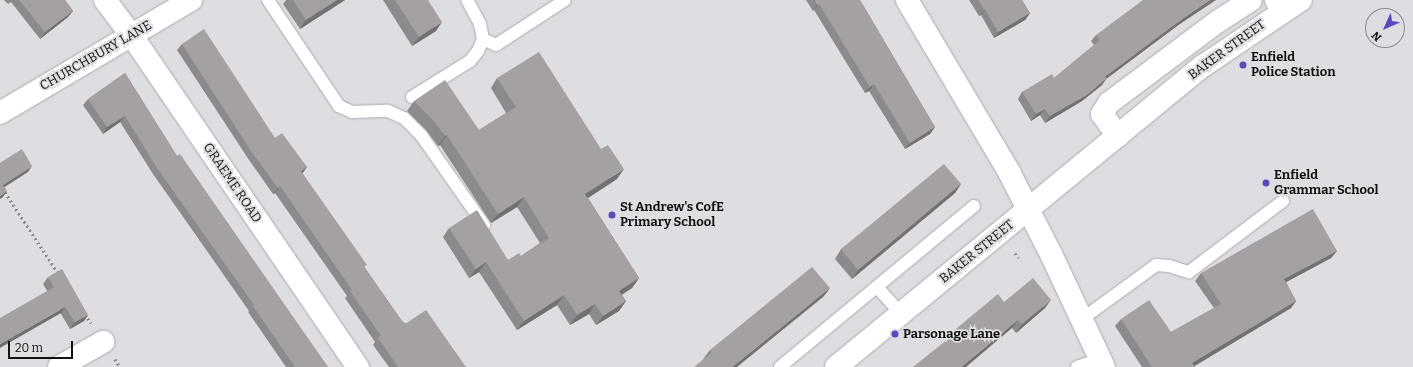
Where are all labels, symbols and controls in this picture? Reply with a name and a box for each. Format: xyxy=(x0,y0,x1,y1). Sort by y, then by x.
north arrow xyxy=(1365,8,1405,48)
street label: BAKER STREET xyxy=(1186,17,1268,83)
street label: CHURCHBURY LANE xyxy=(37,18,155,94)
text: N xyxy=(1369,29,1384,44)
place label: Enfield Police Station xyxy=(1251,50,1336,81)
marker: Enfield Police Station xyxy=(1238,60,1248,70)
street label: GRAEME ROAD xyxy=(200,140,264,226)
place label: Enfield Grammar School xyxy=(1274,168,1378,199)
marker: Enfield Grammar School xyxy=(1261,178,1271,188)
place label: St Andrew's CofE Primary School xyxy=(620,200,724,231)
marker: St Andrew's CofE Primary School xyxy=(607,210,617,220)
street label: BAKER STREET xyxy=(937,217,1017,287)
place label: Parsonage Lane xyxy=(903,326,1000,342)
marker: Parsonage Lane xyxy=(890,329,900,339)
scale bar xyxy=(10,333,75,359)
text: 20 m xyxy=(15,341,43,355)

